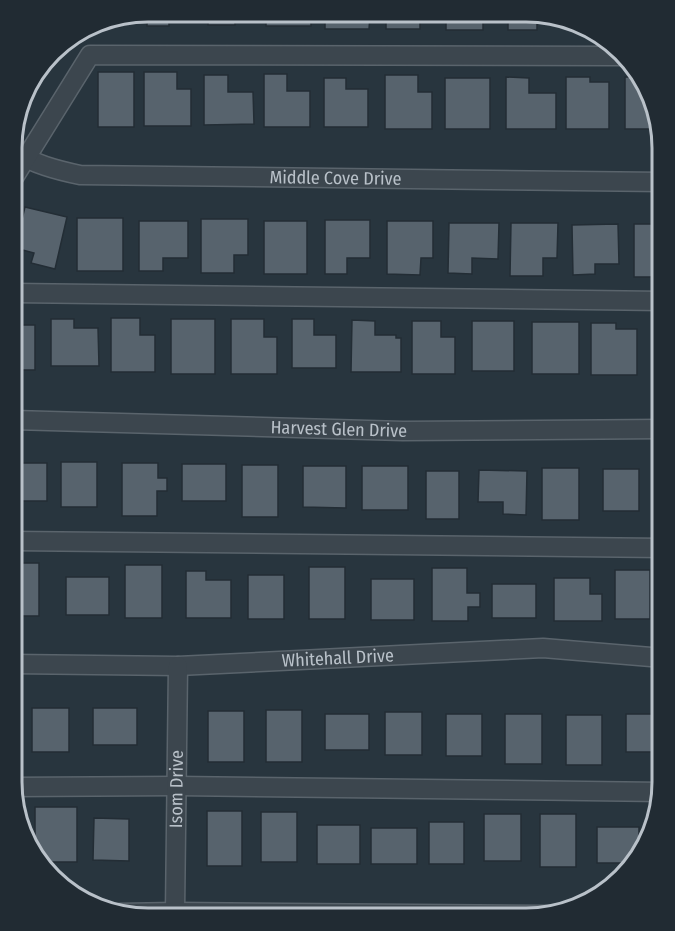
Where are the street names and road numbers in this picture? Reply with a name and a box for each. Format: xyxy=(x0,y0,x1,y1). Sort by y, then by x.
street label: Middle Cove Drive xyxy=(269,166,402,190)
street label: Harvest Glen Drive xyxy=(270,416,408,442)
street label: Whitehall Drive xyxy=(281,644,394,672)
street label: Isom Drive xyxy=(165,750,188,828)

